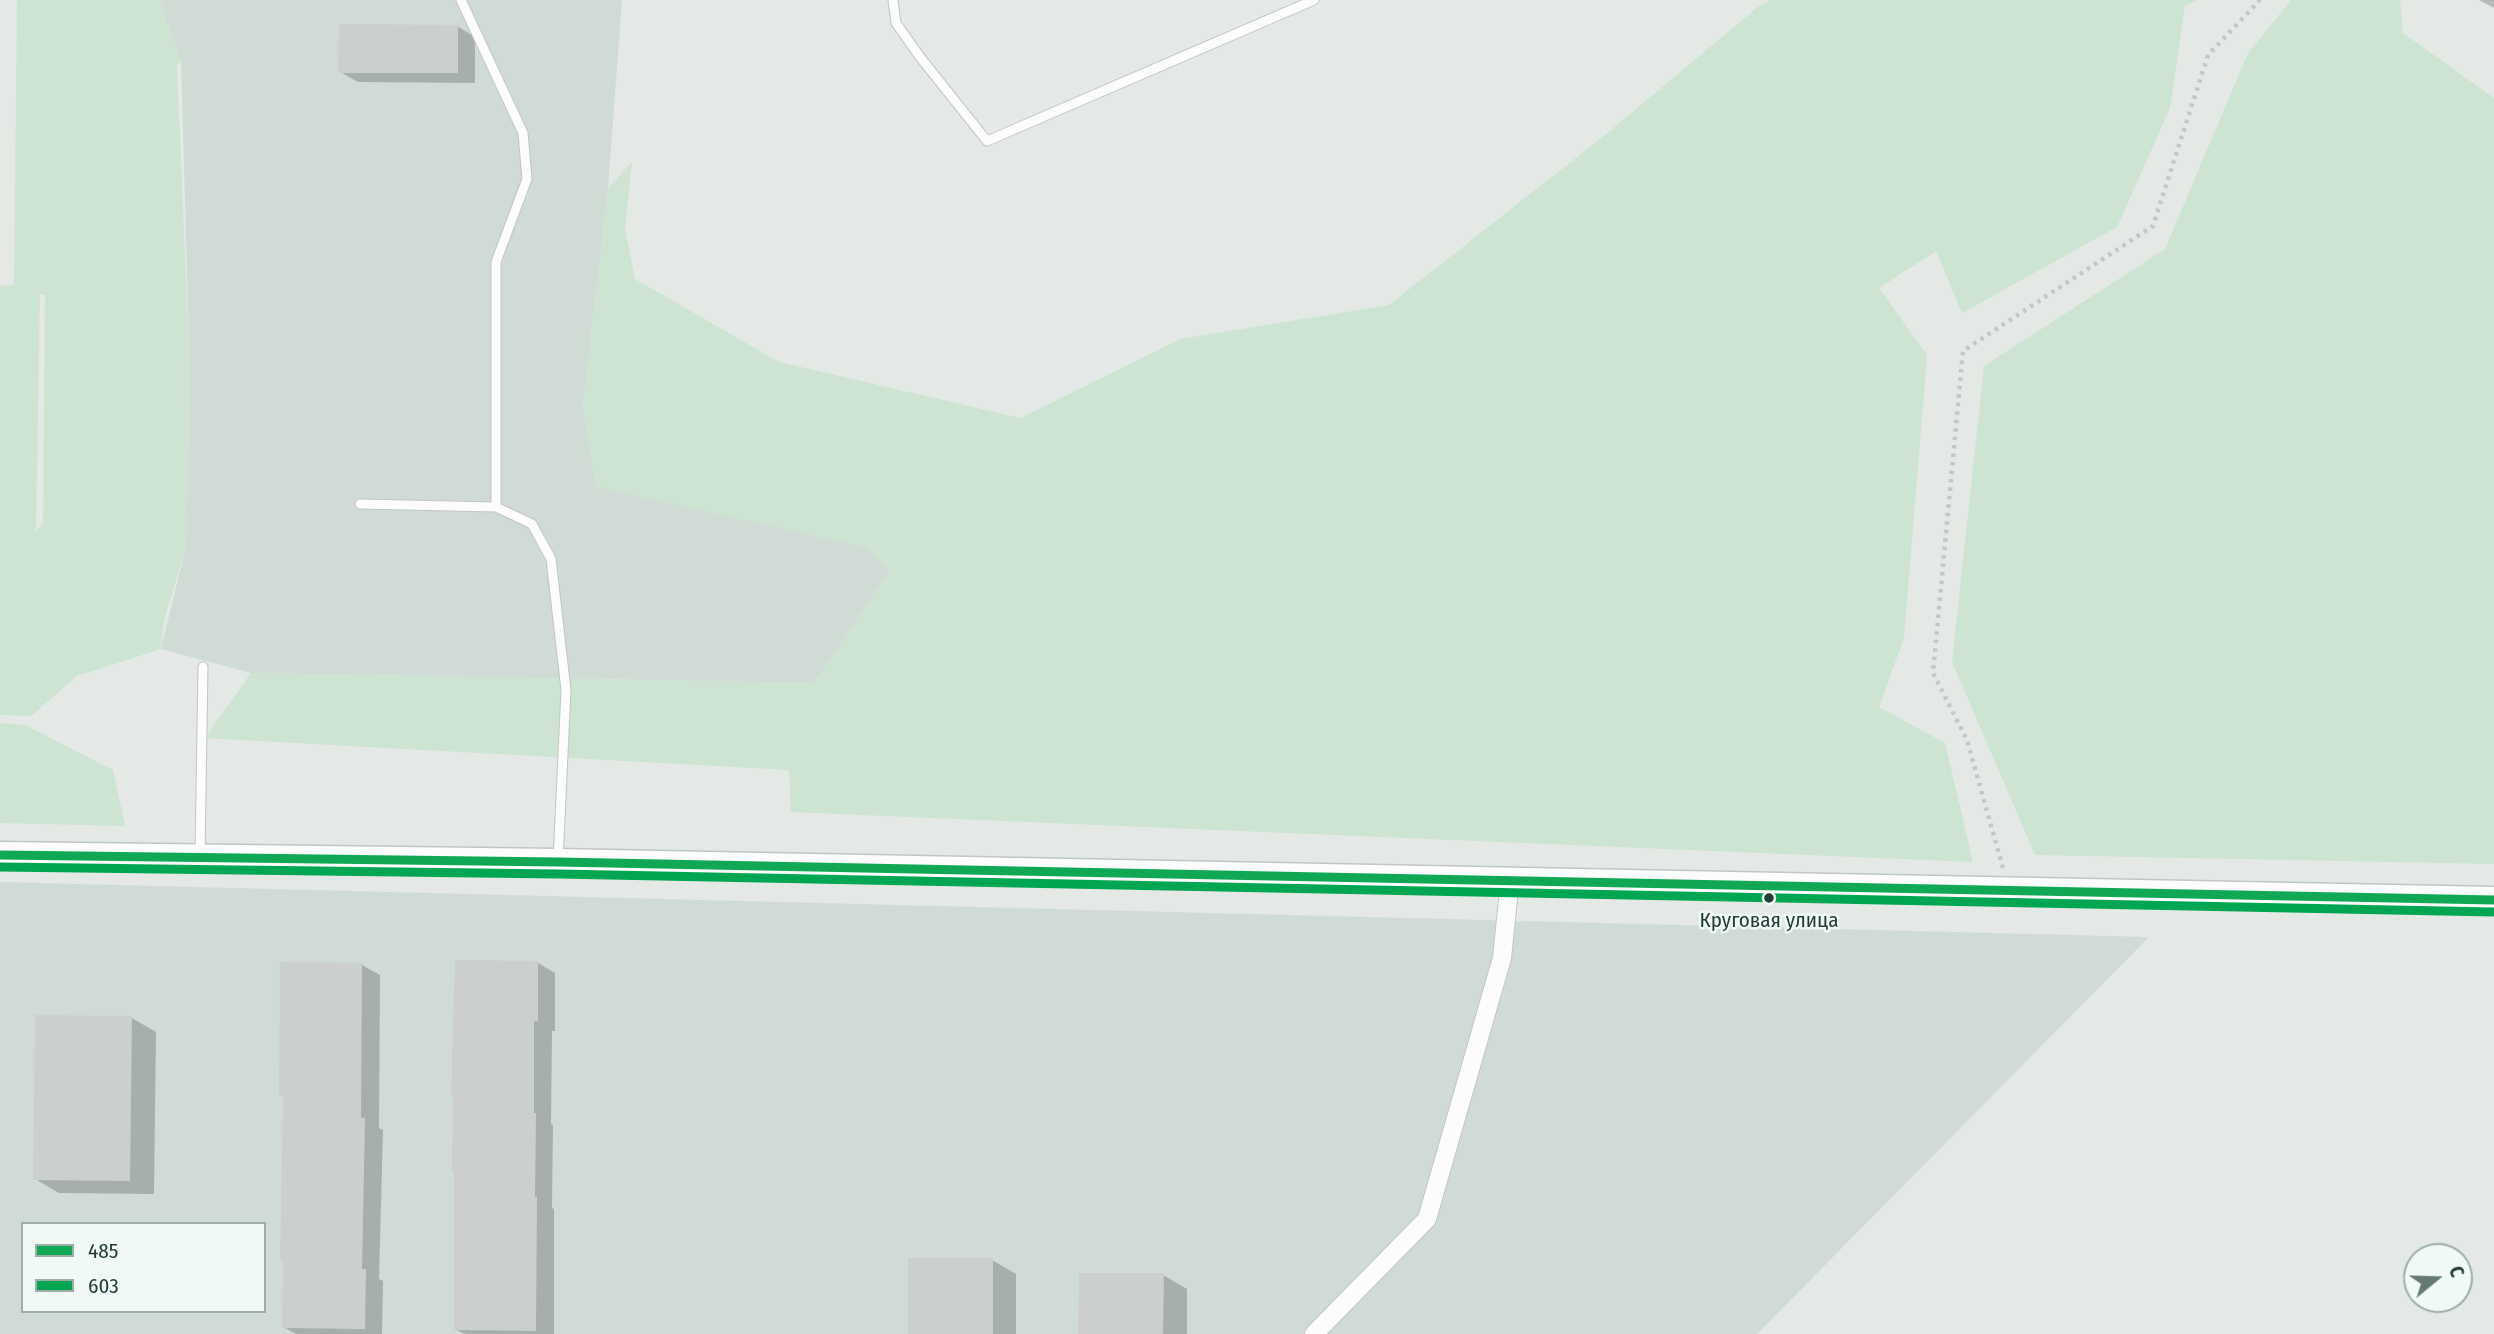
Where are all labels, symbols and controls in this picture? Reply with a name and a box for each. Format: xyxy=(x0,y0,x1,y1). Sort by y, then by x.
marker: Круговая улица xyxy=(1762,891,1776,905)
place label: Круговая улица xyxy=(1700,908,1838,934)
legend xyxy=(21,1222,266,1313)
text: 485 xyxy=(88,1238,118,1264)
north arrow xyxy=(2403,1243,2473,1313)
text: С xyxy=(2444,1263,2469,1280)
text: 603 xyxy=(88,1273,119,1299)

